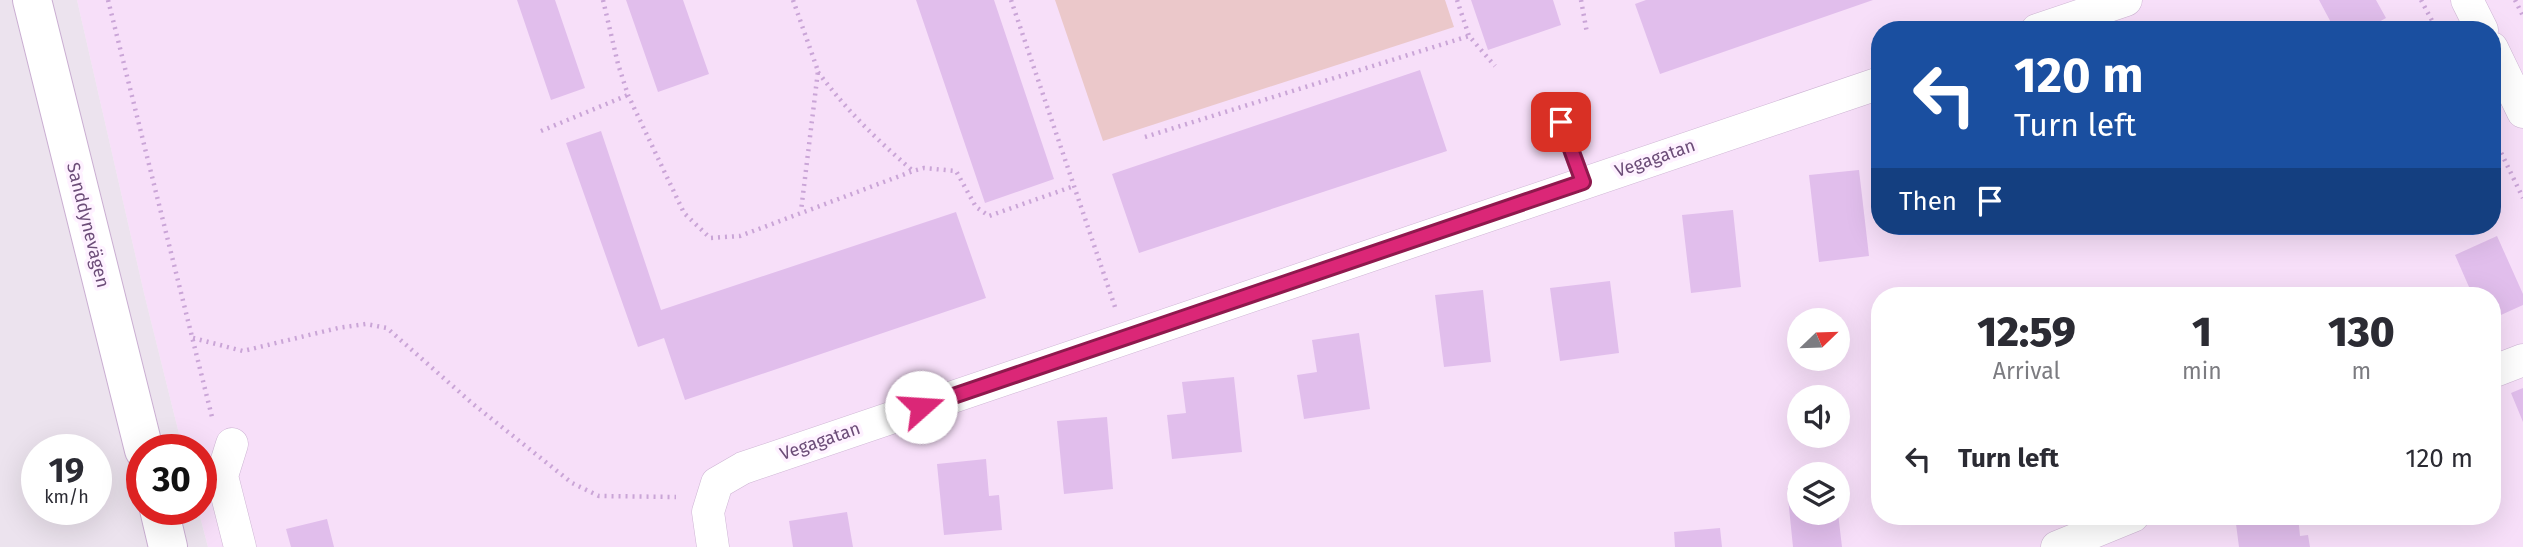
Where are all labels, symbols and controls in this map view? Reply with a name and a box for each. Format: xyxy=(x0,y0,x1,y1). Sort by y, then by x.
text: 120 m xyxy=(2014,46,2144,105)
icon: left xyxy=(1899,49,1990,140)
pin xyxy=(1531,92,1591,152)
icon: arrive xyxy=(1542,103,1580,141)
text: Turn left xyxy=(2014,106,2136,144)
street label: Vegagatan xyxy=(1612,134,1698,182)
street label: Sanddynevägen xyxy=(62,160,114,290)
icon: arrive xyxy=(1971,182,2009,220)
text: Then xyxy=(1899,186,1957,217)
text: 12:59 xyxy=(1977,307,2076,357)
text: 1 xyxy=(2192,307,2212,357)
text: 130 xyxy=(2328,307,2395,357)
north arrow xyxy=(1787,308,1850,371)
map controls xyxy=(1787,308,1850,525)
text: Arrival xyxy=(1993,357,2060,385)
text: min xyxy=(2182,357,2222,385)
text: m xyxy=(2351,357,2371,385)
position arrow xyxy=(884,370,958,444)
button: sound xyxy=(1787,385,1850,448)
street label: Vegagatan xyxy=(777,417,863,465)
speed limit sign: 30 xyxy=(126,434,217,525)
icon: left xyxy=(1899,440,1937,478)
text: Turn left xyxy=(1958,443,2059,474)
text: 120 m xyxy=(2405,443,2473,474)
text: 19 xyxy=(49,449,84,491)
button: layers xyxy=(1787,462,1850,525)
text: km/h xyxy=(44,486,89,508)

